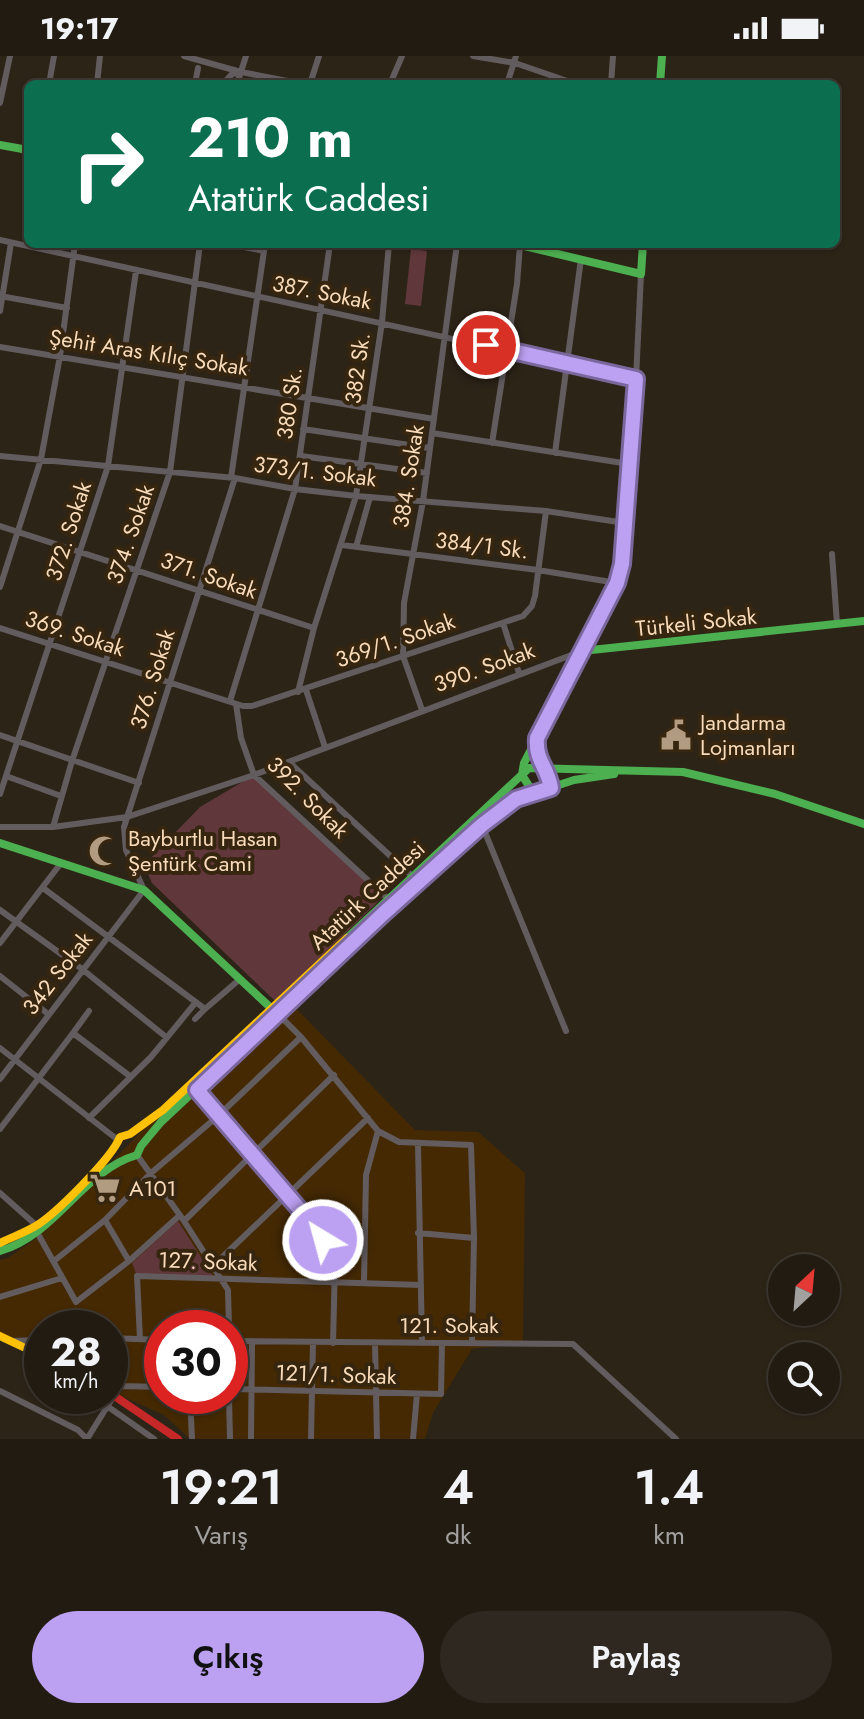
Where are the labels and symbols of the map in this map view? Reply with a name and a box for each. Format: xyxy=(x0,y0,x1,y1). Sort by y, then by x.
street label: 387. Sokak xyxy=(270,267,375,317)
pin xyxy=(452,311,520,379)
street label: Şehit Aras Kılıç Sokak xyxy=(47,320,251,384)
street label: 382 Sk. xyxy=(336,330,378,406)
street label: 380 Sk. xyxy=(268,365,310,441)
street label: 384. Sokak xyxy=(384,422,432,530)
street label: 373/1. Sokak xyxy=(252,448,378,494)
street label: 372. Sokak xyxy=(37,477,99,585)
street label: 374. Sokak xyxy=(98,480,162,588)
street label: 384/1 Sk. xyxy=(434,523,530,567)
street label: 371. Sokak xyxy=(156,544,262,607)
street label: Türkeli Sokak xyxy=(634,600,758,644)
street label: 369. Sokak xyxy=(21,602,129,664)
street label: 369/1. Sokak xyxy=(331,605,459,675)
street label: 376. Sokak xyxy=(122,625,182,733)
street label: 390. Sokak xyxy=(429,634,539,700)
place label: Jandarma Lojmanları xyxy=(697,706,796,763)
public building icon: Jandarma Lojmanları xyxy=(659,718,693,752)
street label: 392. Sokak xyxy=(260,749,356,845)
place label: Bayburtlu Hasan Şentürk Cami xyxy=(128,822,278,879)
street label: Atatürk Caddesi xyxy=(302,833,432,957)
mosque icon: Bayburtlu Hasan Şentürk Cami xyxy=(87,834,121,868)
street label: 342 Sokak xyxy=(14,924,100,1021)
supermarket icon: A101 xyxy=(88,1171,122,1205)
place label: A101 xyxy=(129,1172,177,1204)
position arrow xyxy=(281,1198,365,1282)
street label: 127. Sokak xyxy=(158,1243,258,1279)
north arrow xyxy=(768,1254,840,1326)
street label: 121. Sokak xyxy=(399,1309,499,1341)
speed limit sign: 30 xyxy=(144,1310,248,1414)
street label: 121/1. Sokak xyxy=(275,1356,397,1392)

